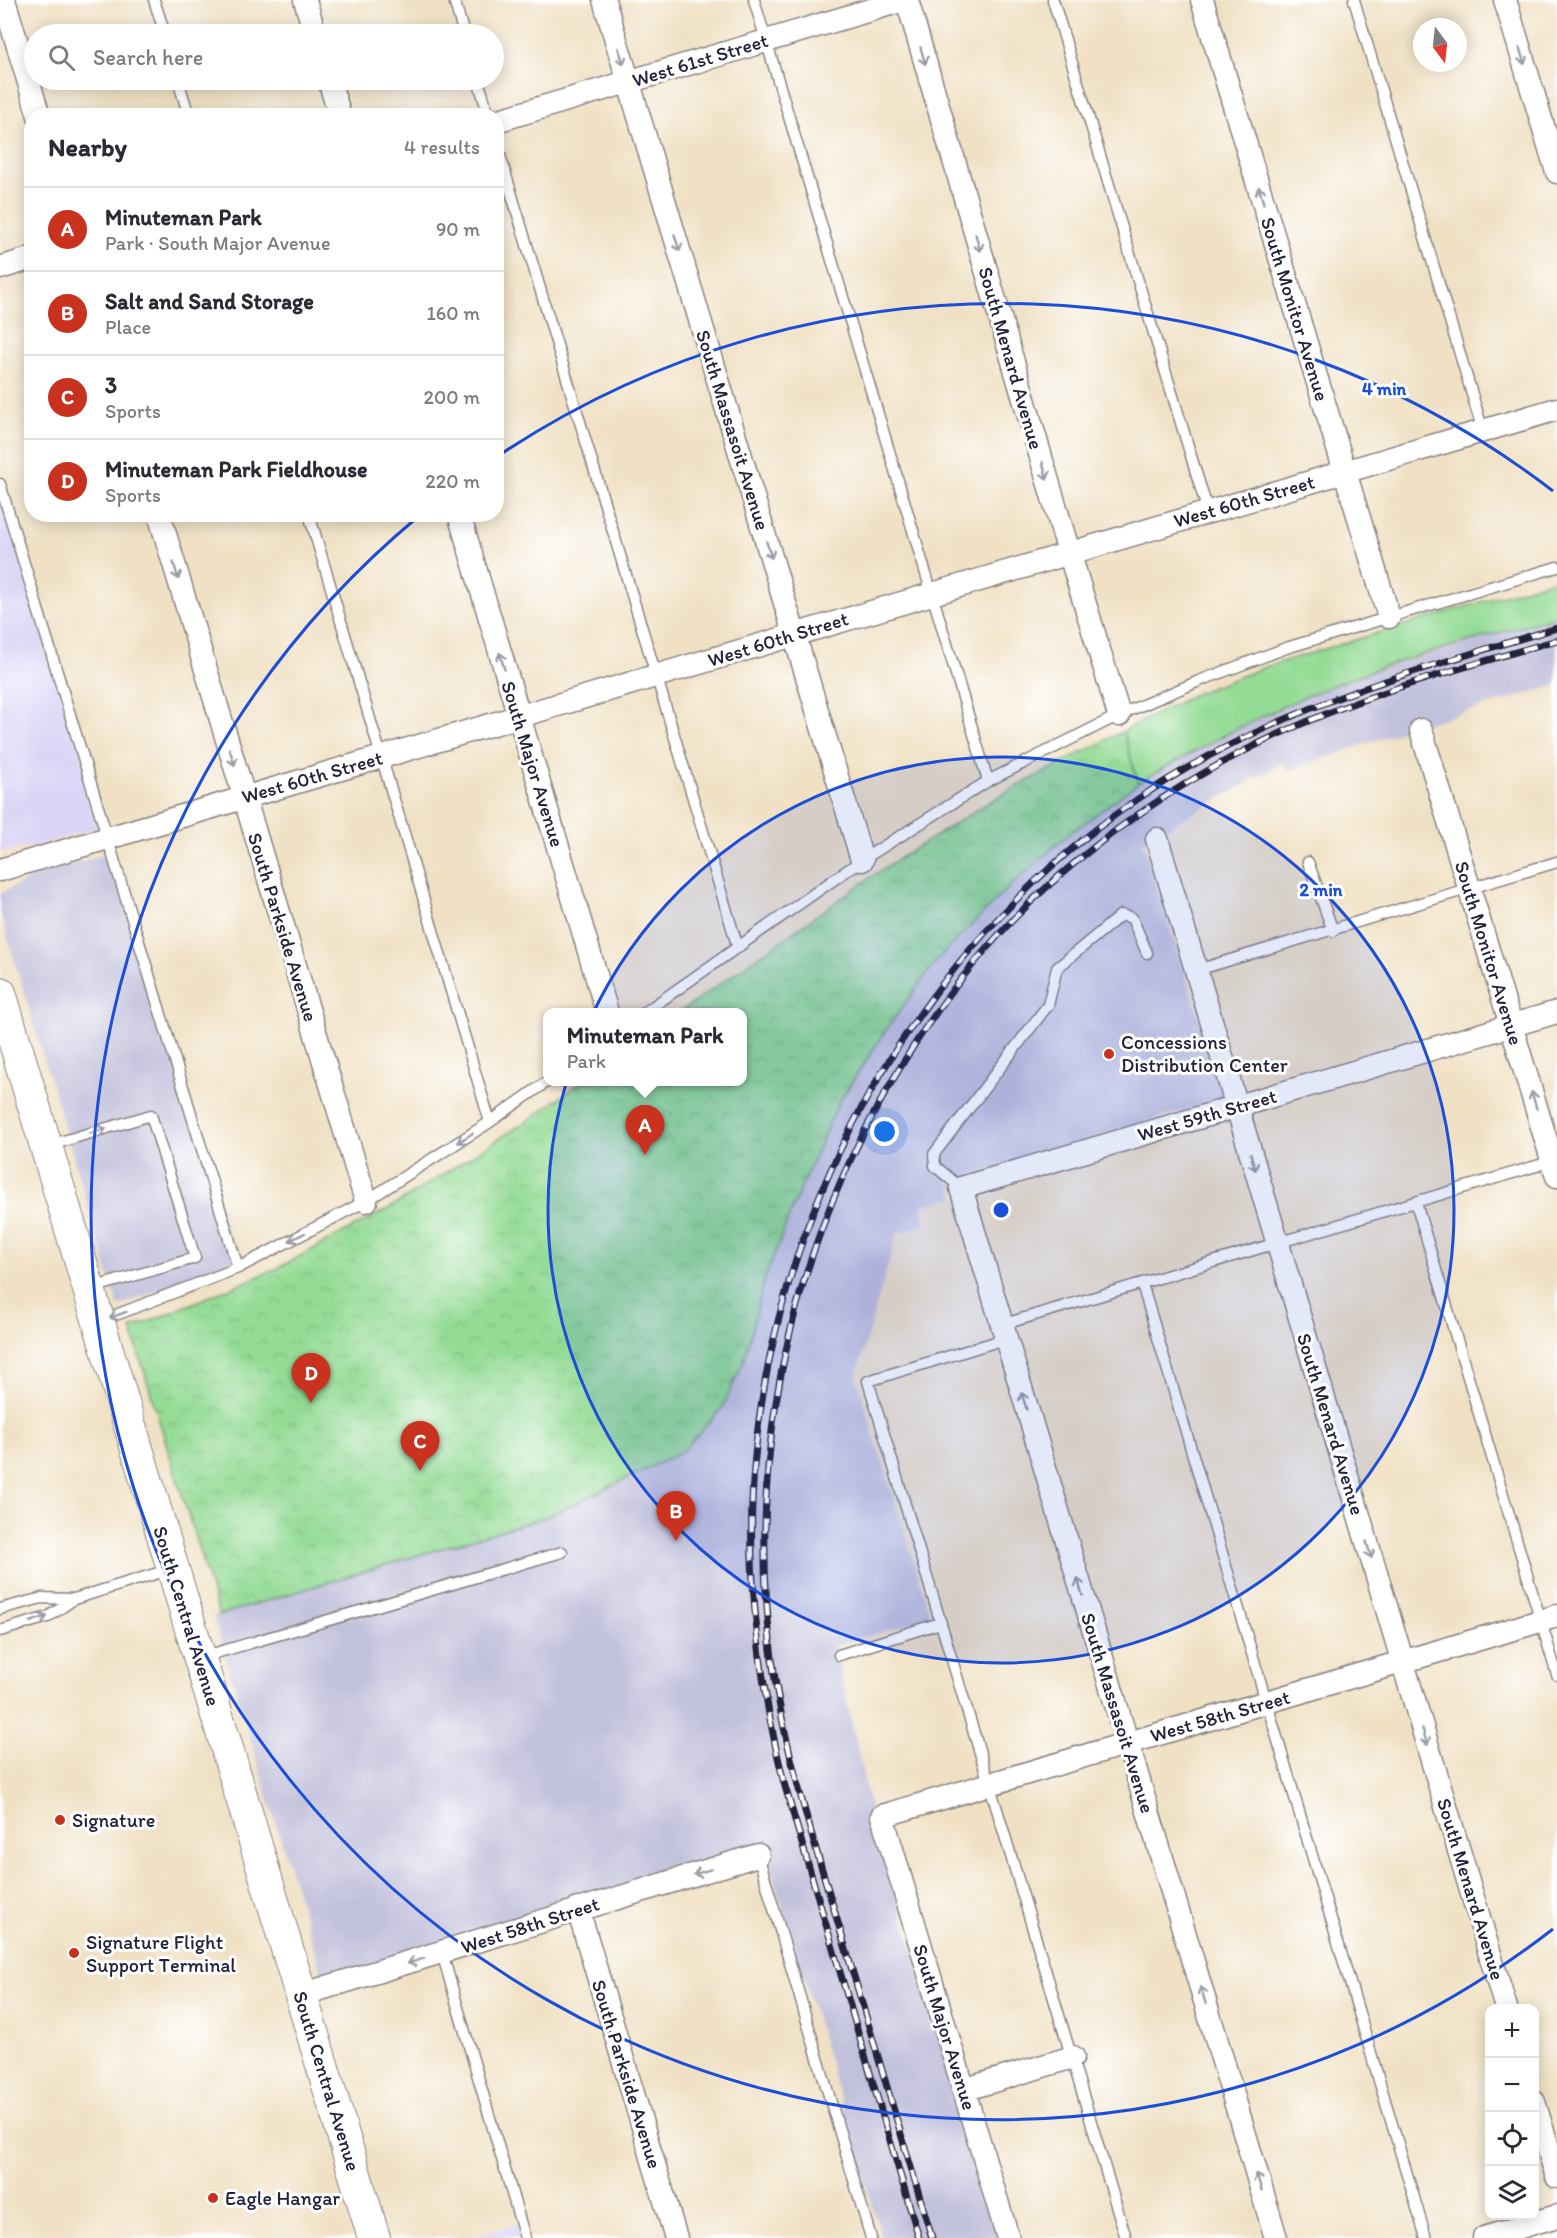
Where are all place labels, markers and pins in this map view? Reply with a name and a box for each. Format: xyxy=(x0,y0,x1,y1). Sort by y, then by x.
place label: Concessions Distribution Center xyxy=(1121,1030,1288,1077)
marker: Concessions Distribution Center xyxy=(1102,1047,1116,1061)
pin: A xyxy=(626,1106,664,1155)
centre of rings xyxy=(991,1200,1011,1220)
pin: D xyxy=(292,1354,330,1403)
pin: C xyxy=(400,1422,440,1471)
pin: B xyxy=(656,1492,696,1541)
place label: Signature xyxy=(72,1808,155,1832)
marker: Signature xyxy=(53,1813,67,1827)
place label: Signature Flight Support Terminal xyxy=(86,1930,236,1977)
marker: Signature Flight Support Terminal xyxy=(67,1946,81,1960)
place label: Eagle Hangar xyxy=(225,2186,341,2210)
marker: Eagle Hangar xyxy=(206,2191,220,2205)

